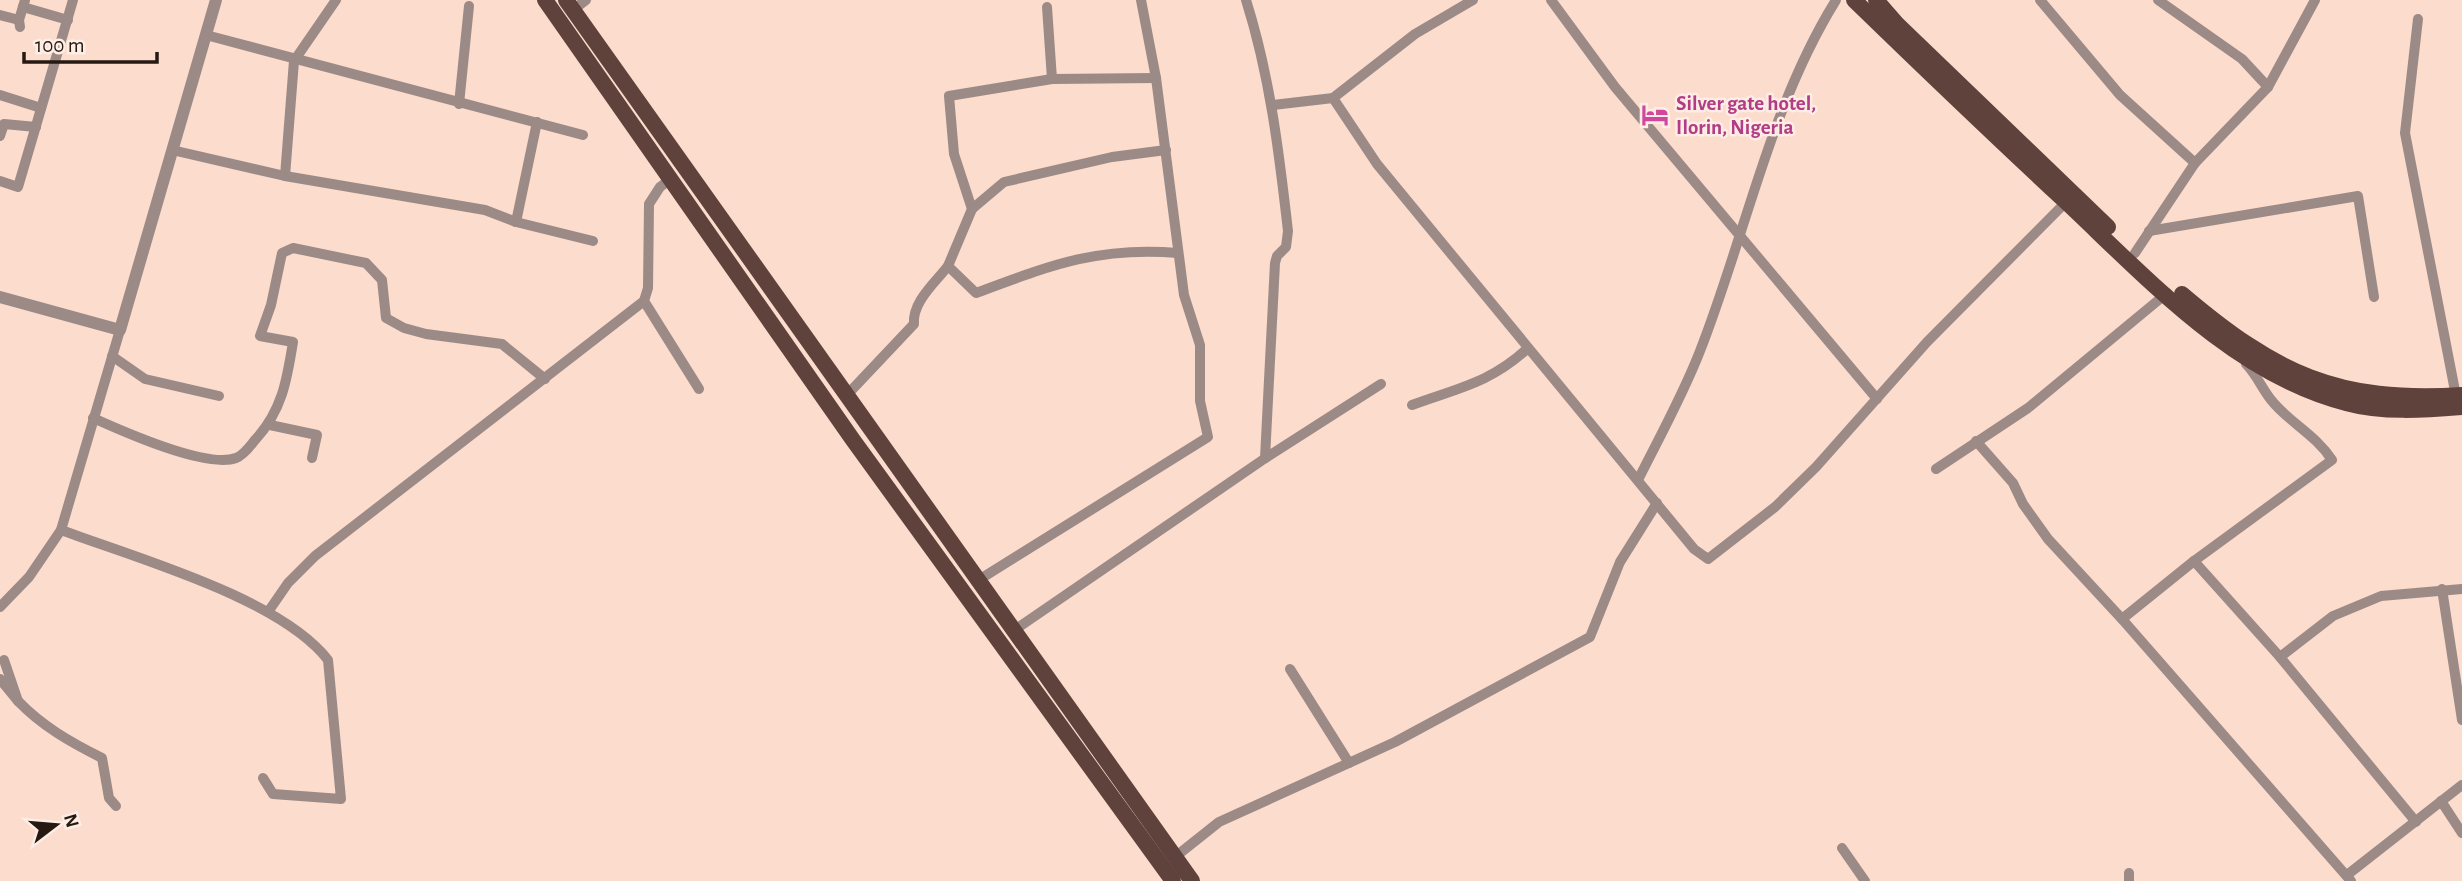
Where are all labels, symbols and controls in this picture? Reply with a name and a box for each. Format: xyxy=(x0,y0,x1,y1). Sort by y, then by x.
scale bar xyxy=(24,21,158,65)
text: 100 m xyxy=(35,35,85,56)
place label: Silver gate hotel, Ilorin, Nigeria xyxy=(1676,93,1816,138)
hotel icon: Silver gate hotel, Ilorin, Nigeria xyxy=(1640,100,1670,130)
north arrow xyxy=(21,790,91,860)
text: N xyxy=(60,812,82,830)

